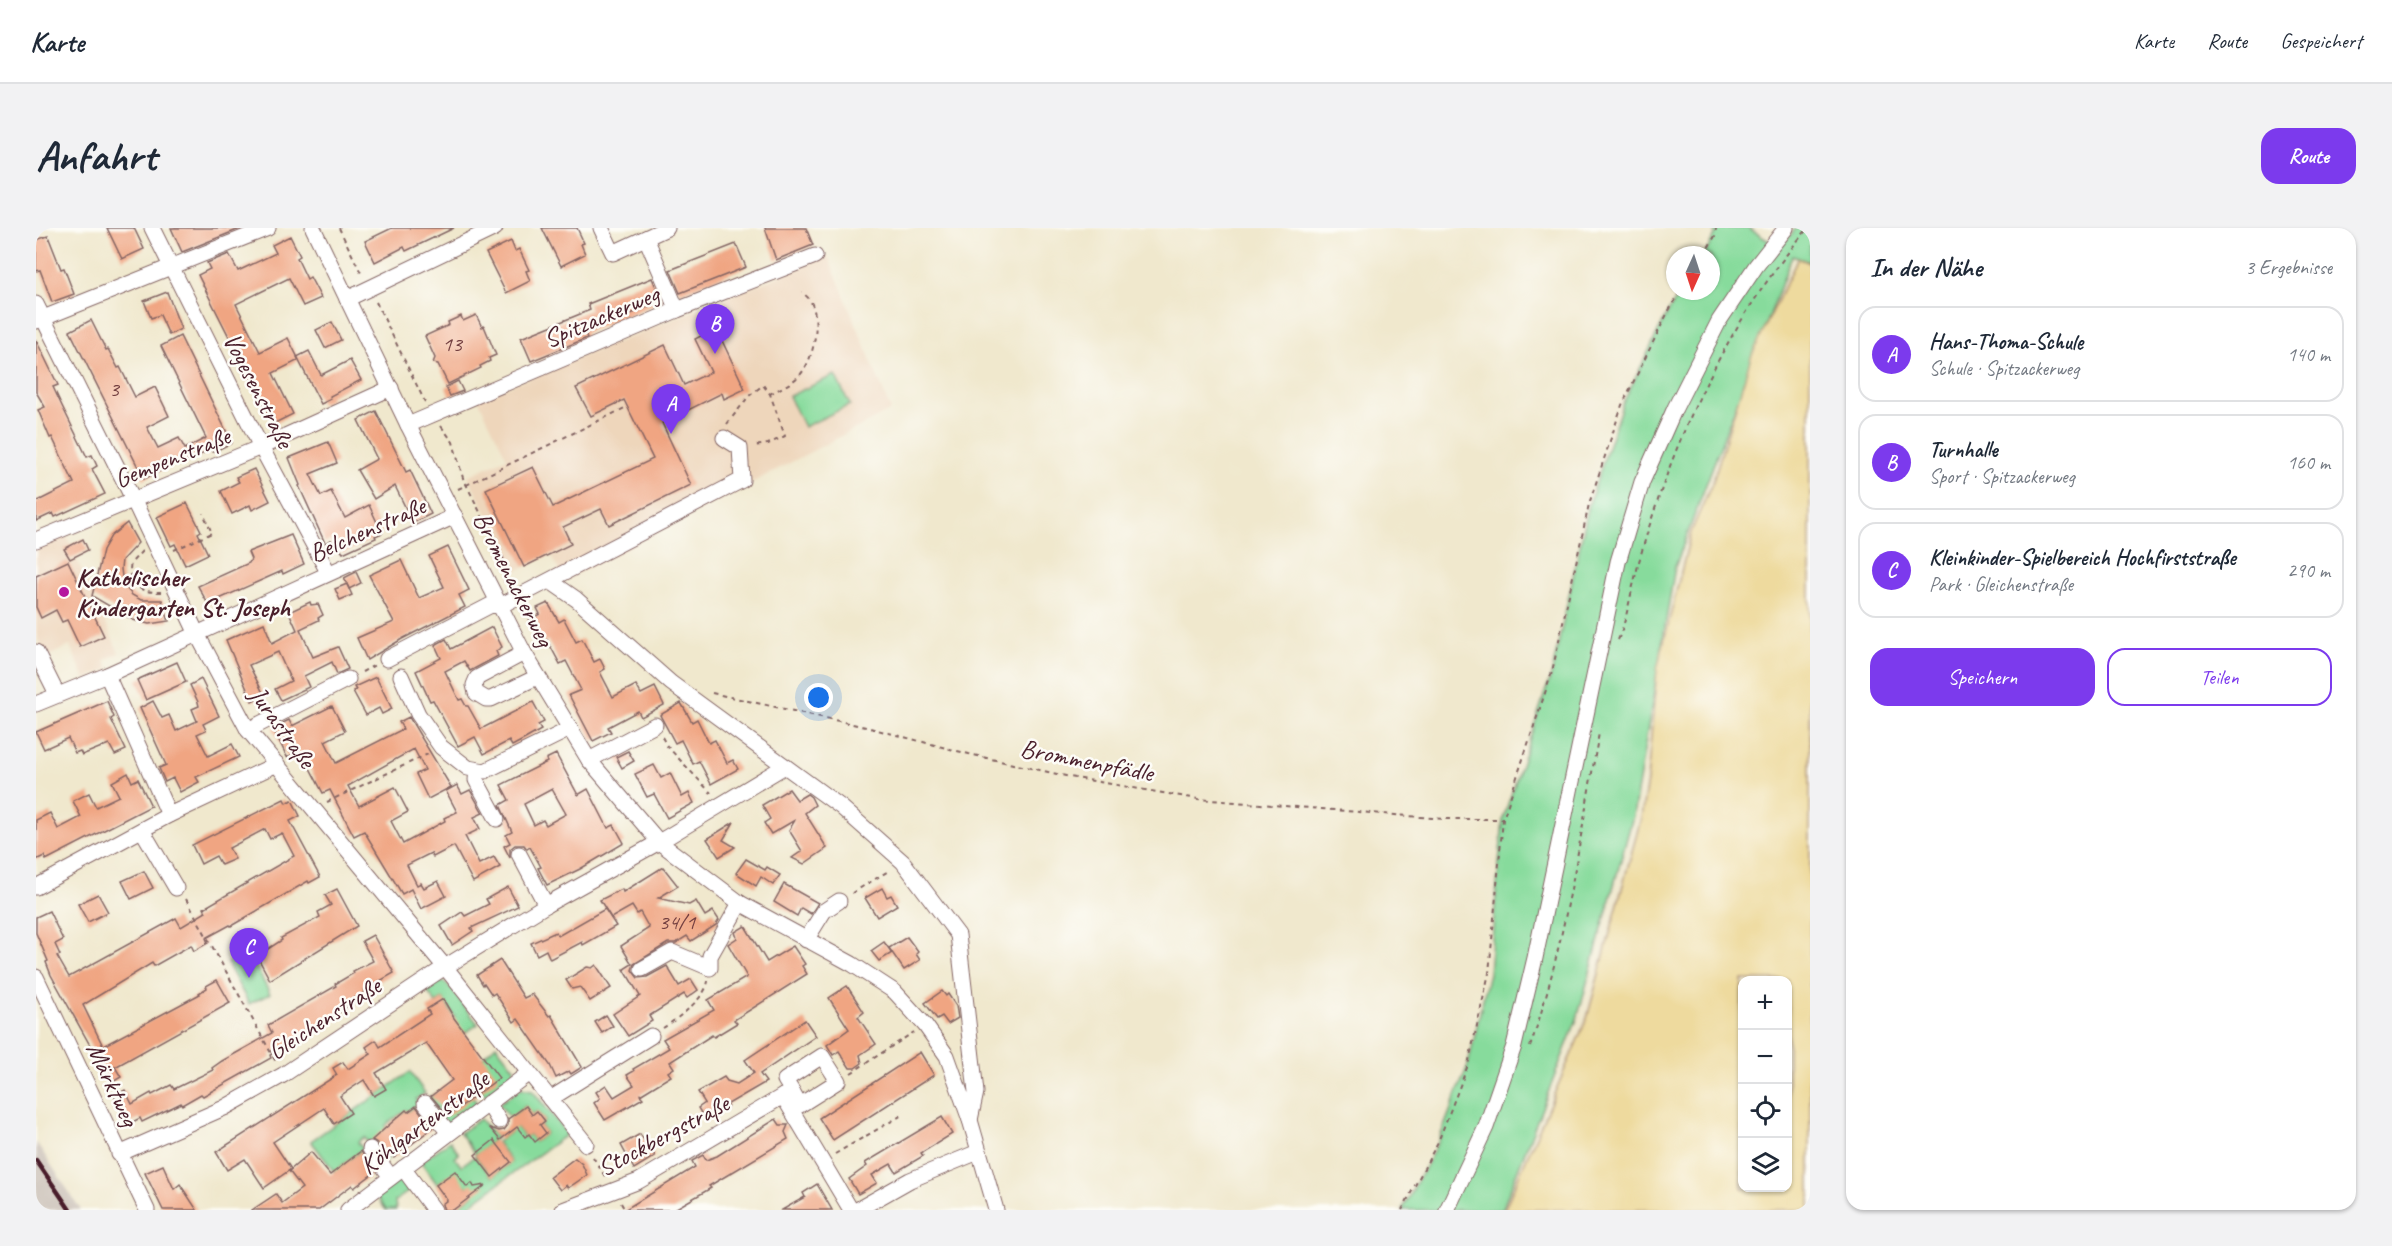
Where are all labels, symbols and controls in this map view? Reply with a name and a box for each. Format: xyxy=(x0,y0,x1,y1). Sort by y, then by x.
text: Karte xyxy=(30,24,84,59)
text: Karte xyxy=(2134,28,2174,54)
text: Route xyxy=(2207,28,2247,54)
text: Gespeichert xyxy=(2280,28,2362,54)
button: Route xyxy=(2261,128,2356,184)
text: Anfahrt xyxy=(36,130,156,183)
north arrow xyxy=(1666,246,1720,300)
text: In der Nähe xyxy=(1870,251,1982,284)
text: 3 Ergebnisse xyxy=(2245,255,2332,280)
street label: Spitzackerweg xyxy=(539,277,666,356)
pin: B xyxy=(696,304,734,354)
street label: Vogesenstraße xyxy=(216,327,303,456)
text: Hans-Thoma-Schule xyxy=(1929,328,2083,356)
house number: 13 xyxy=(442,330,464,358)
text: A xyxy=(1886,342,1897,367)
text: 140 m xyxy=(2287,342,2330,367)
text: Schule · Spitzackerweg xyxy=(1929,356,2079,381)
house number: 3 xyxy=(109,375,121,403)
pin: A xyxy=(652,384,690,434)
street label: Gempenstraße xyxy=(109,418,237,496)
text: Turnhalle xyxy=(1929,436,1998,464)
text: B xyxy=(1886,450,1897,475)
text: 160 m xyxy=(2287,450,2330,475)
text: Sport · Spitzackerweg xyxy=(1929,464,2075,489)
street label: Belchenstraße xyxy=(304,488,433,570)
street label: Bromenackerweg xyxy=(466,506,562,654)
text: Kleinkinder-Spielbereich Hochfirststraße xyxy=(1929,544,2236,572)
text: C xyxy=(1887,558,1896,583)
text: 290 m xyxy=(2287,558,2330,583)
place label: Katholischer Kindergarten St. Joseph xyxy=(76,561,291,624)
text: Park · Gleichenstraße xyxy=(1929,572,2073,597)
marker: Katholischer Kindergarten St. Joseph xyxy=(57,585,71,599)
button: Speichern xyxy=(1870,648,2095,706)
button: Teilen xyxy=(2107,648,2332,706)
street label: Jurastraße xyxy=(241,678,325,777)
your location xyxy=(804,683,833,712)
street label: Brommenpfädle xyxy=(1018,731,1159,790)
house number: 34/1 xyxy=(659,908,697,936)
pin: C xyxy=(230,928,268,978)
street label: Gleichenstraße xyxy=(261,968,389,1067)
map controls xyxy=(1738,976,1792,1192)
button: + xyxy=(1738,976,1792,1030)
button: − xyxy=(1738,1030,1792,1084)
street label: Märktweg xyxy=(79,1037,147,1133)
street label: Köhlgartenstraße xyxy=(353,1061,498,1182)
button: locate xyxy=(1738,1084,1792,1138)
street label: Stockbergstraße xyxy=(592,1086,737,1184)
button: layers xyxy=(1738,1138,1792,1192)

